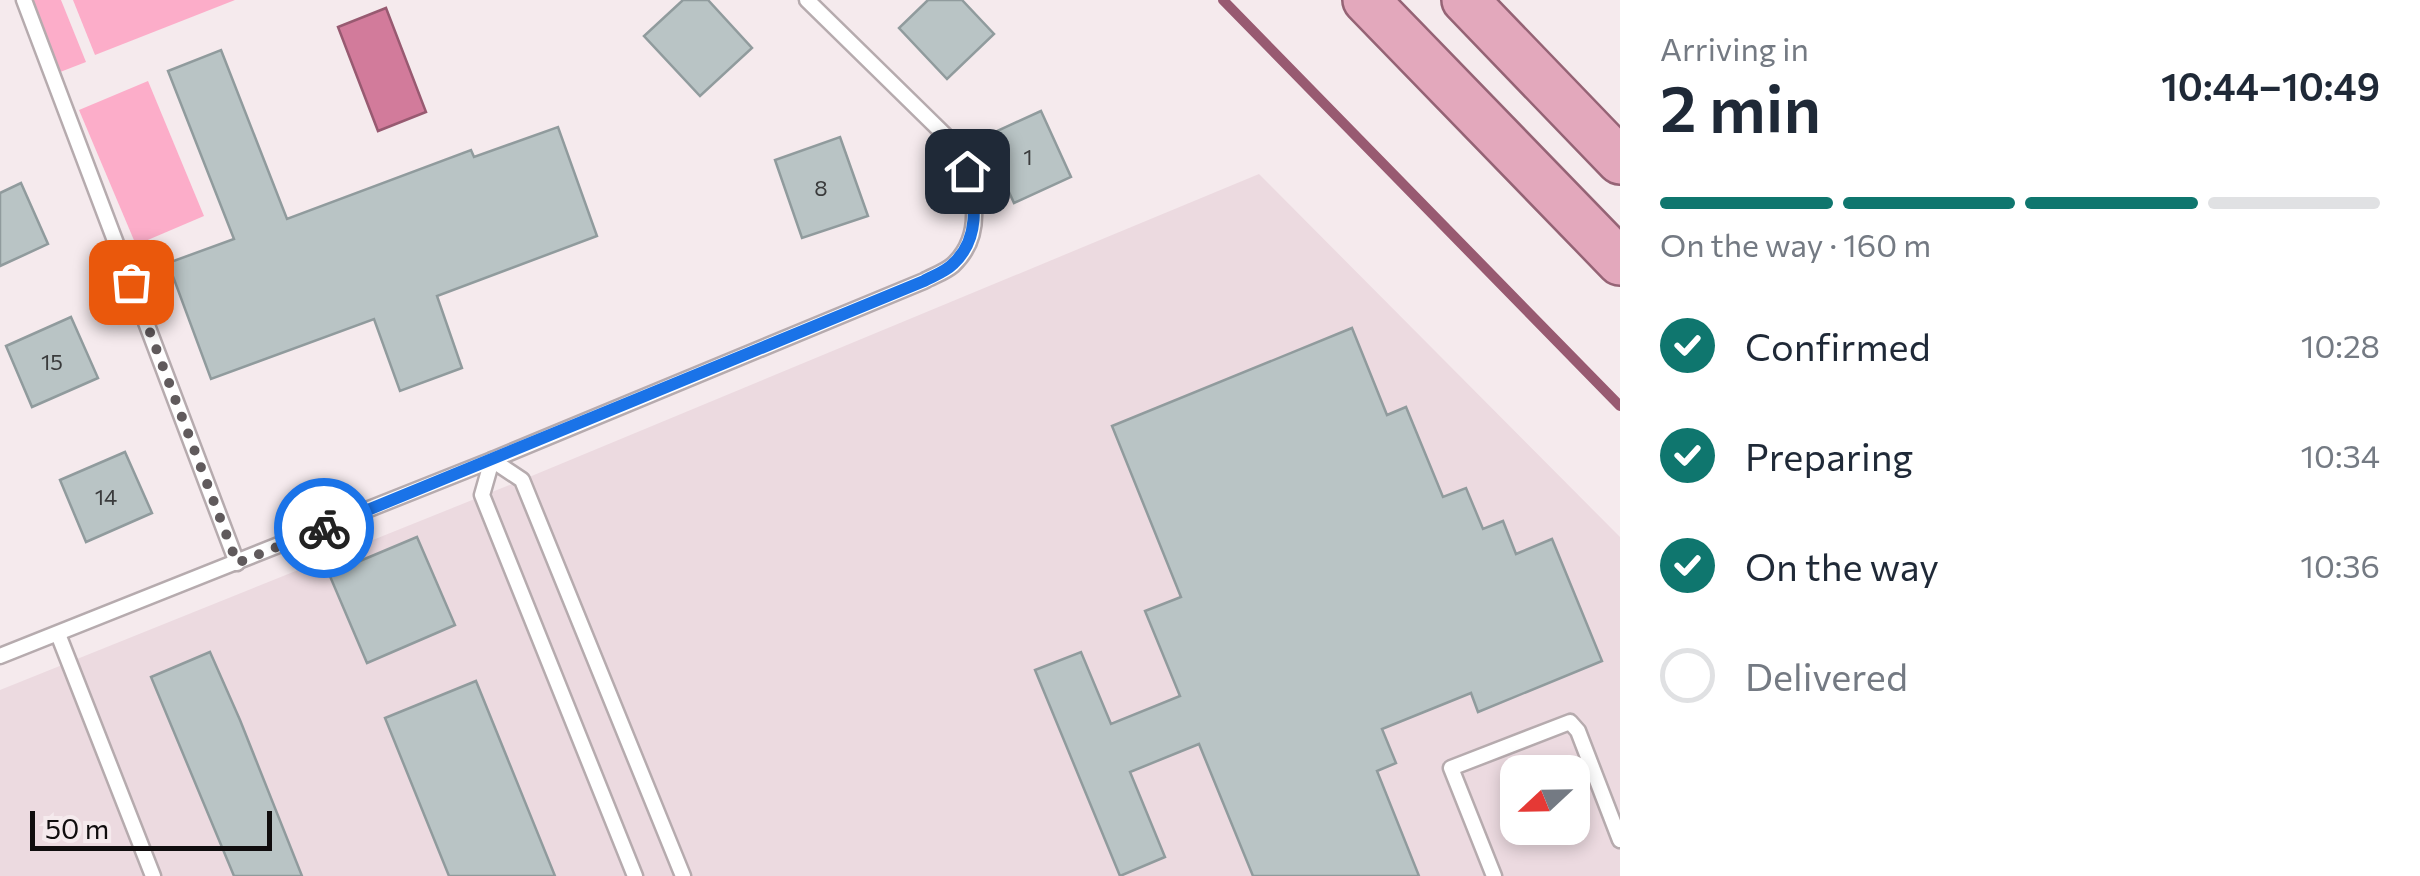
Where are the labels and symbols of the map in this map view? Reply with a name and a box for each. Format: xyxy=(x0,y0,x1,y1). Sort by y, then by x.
pin xyxy=(925,129,1010,214)
house number: 1 xyxy=(1023,143,1033,170)
house number: 8 xyxy=(814,174,828,201)
pin xyxy=(89,240,174,325)
house number: 15 xyxy=(41,348,63,375)
courier xyxy=(274,478,374,578)
house number: 14 xyxy=(95,483,117,510)
north arrow xyxy=(1500,755,1590,845)
scale bar xyxy=(30,806,272,850)

